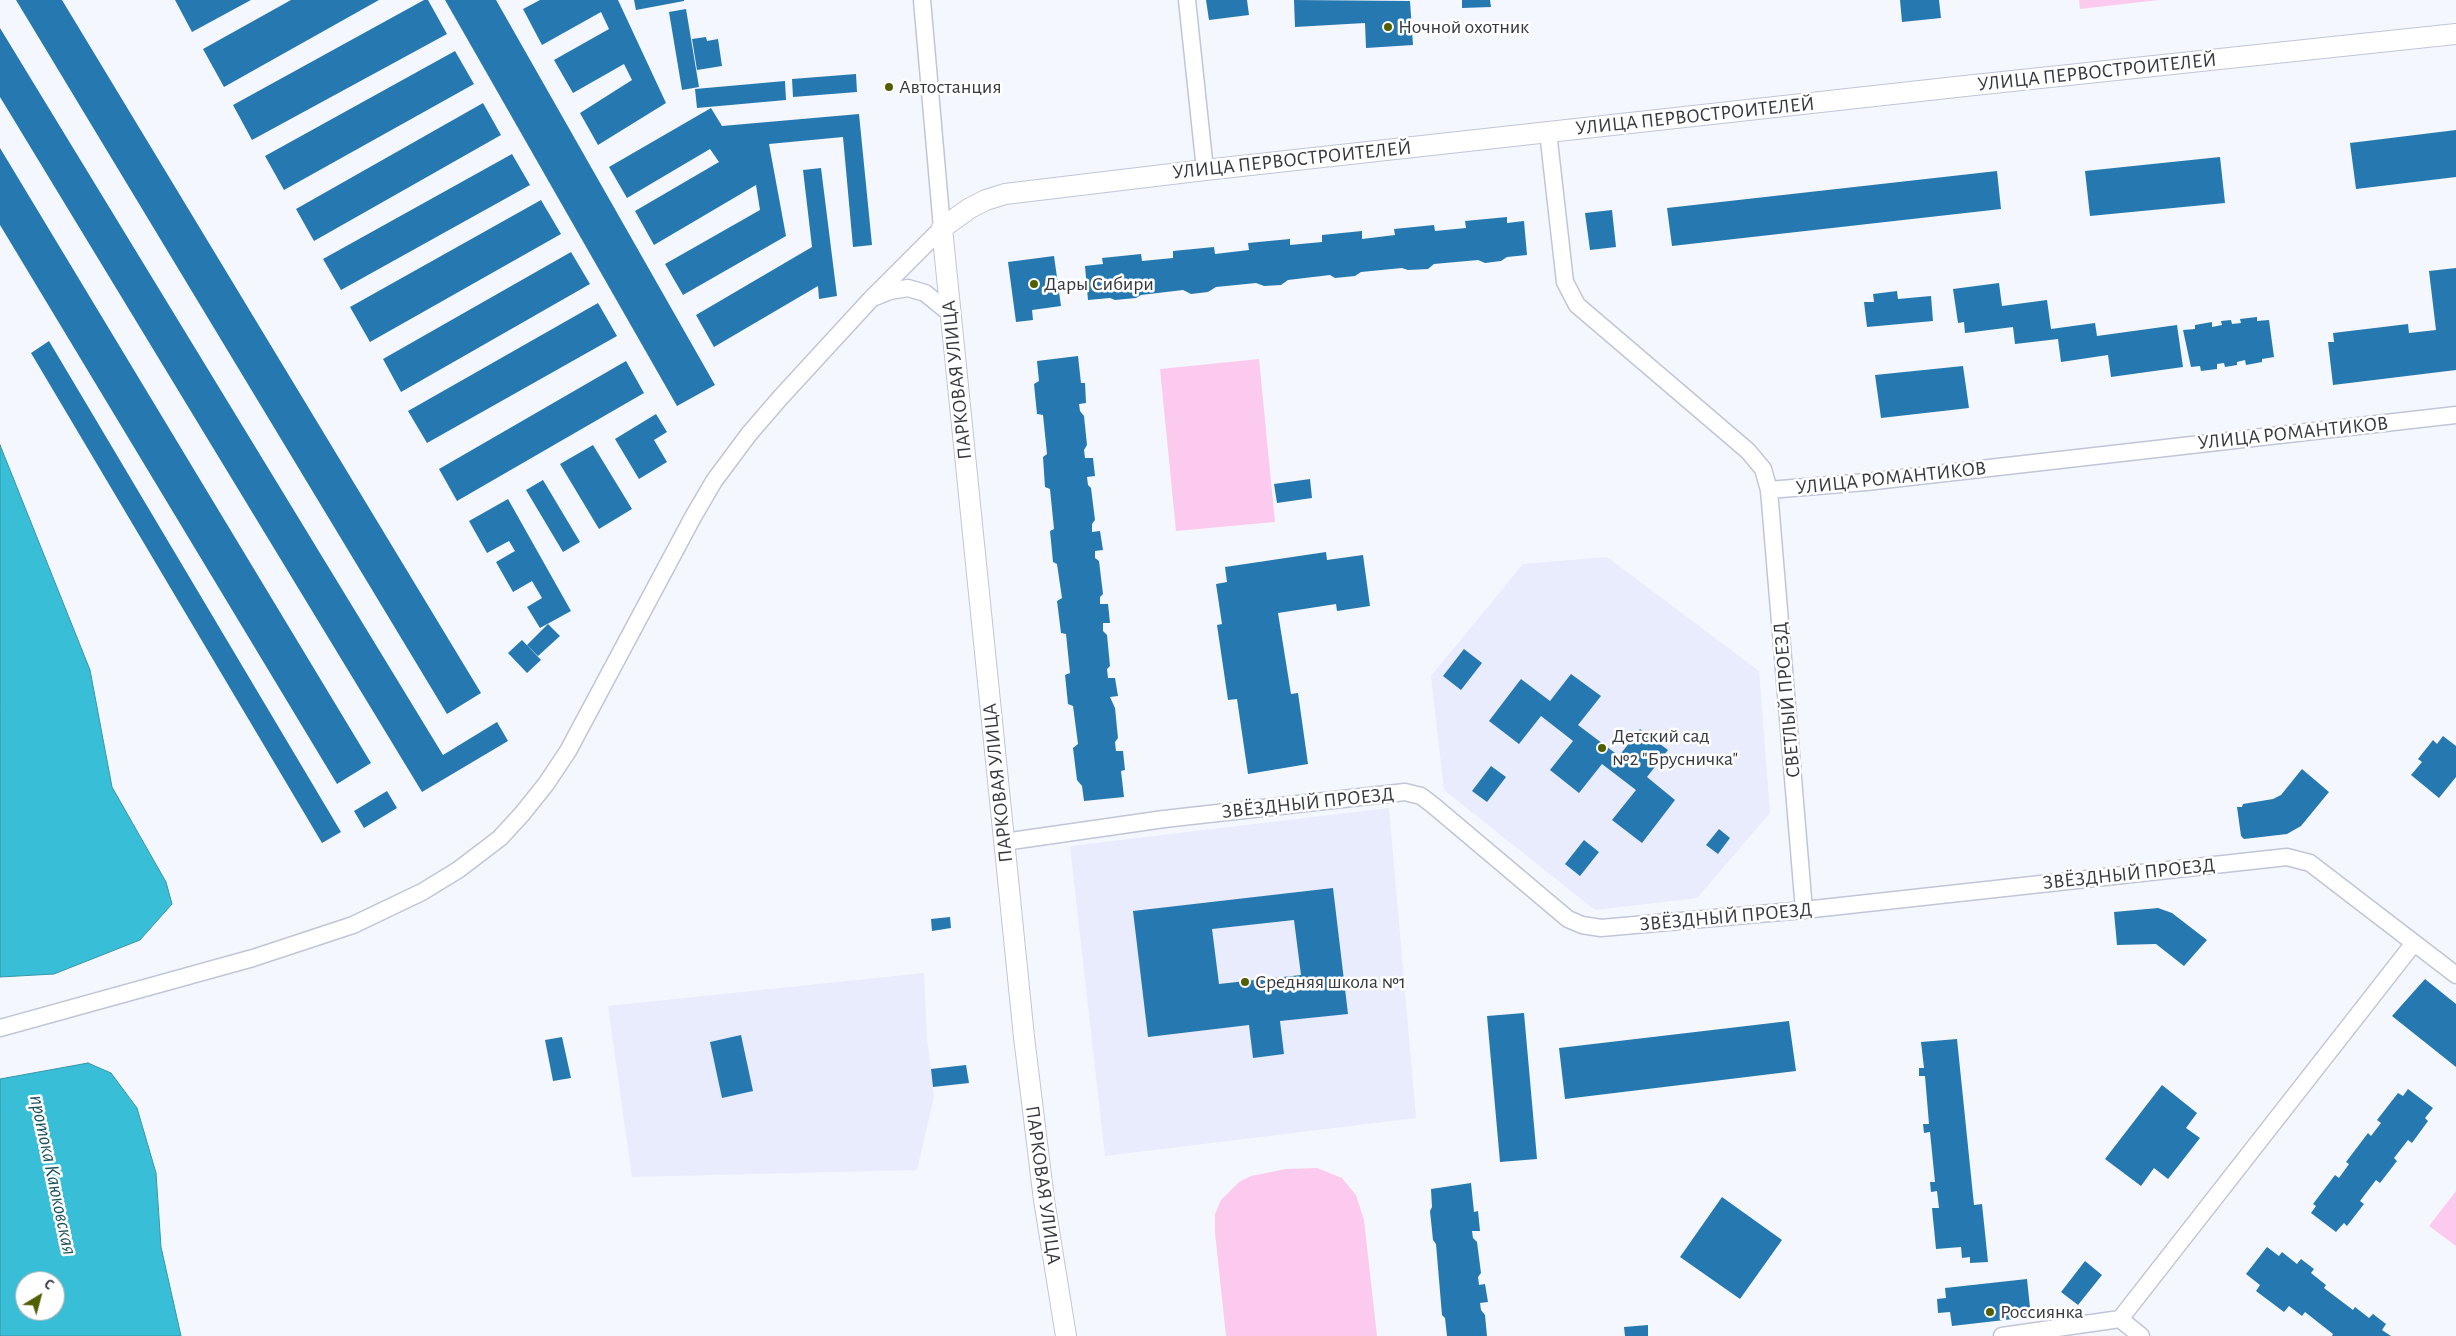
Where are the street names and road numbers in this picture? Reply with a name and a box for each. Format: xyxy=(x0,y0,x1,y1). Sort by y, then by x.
street label: УЛИЦА ПЕРВОСТРОИТЕЛЕЙ xyxy=(1976,48,2218,96)
street label: УЛИЦА ПЕРВОСТРОИТЕЛЕЙ xyxy=(1574,92,1816,140)
street label: УЛИЦА ПЕРВОСТРОИТЕЛЕЙ xyxy=(1171,136,1413,184)
street label: ПАРКОВАЯ УЛИЦА xyxy=(937,299,977,461)
street label: УЛИЦА РОМАНТИКОВ xyxy=(2197,411,2389,455)
street label: УЛИЦА РОМАНТИКОВ xyxy=(1795,456,1987,500)
street label: СВЕТЛЫЙ ПРОЕЗД xyxy=(1768,621,1806,779)
street label: ПАРКОВАЯ УЛИЦА xyxy=(978,702,1018,864)
street label: ЗВЁЗДНЫЙ ПРОЕЗД xyxy=(1221,782,1395,824)
street label: ЗВЁЗДНЫЙ ПРОЕЗД xyxy=(2042,853,2216,895)
street label: ЗВЁЗДНЫЙ ПРОЕЗД xyxy=(1639,898,1813,936)
street label: ПАРКОВАЯ УЛИЦА xyxy=(1020,1104,1066,1266)

